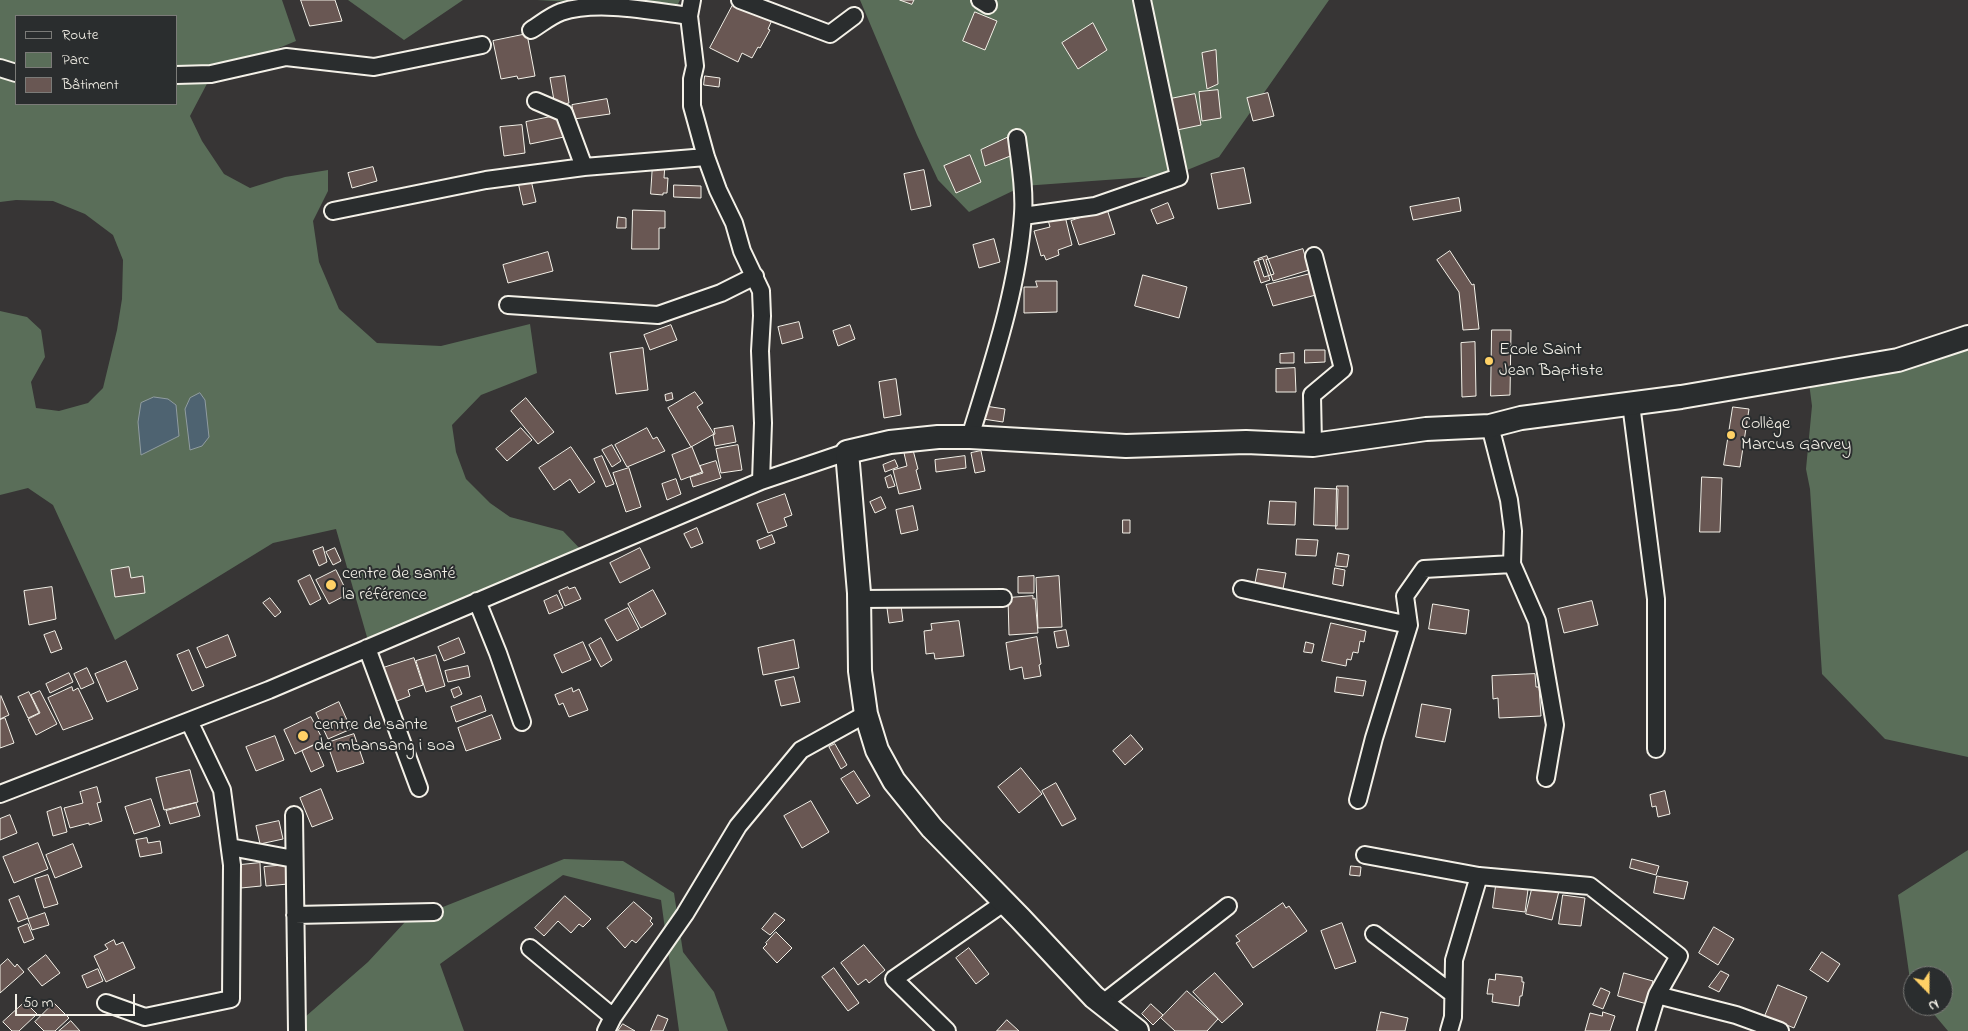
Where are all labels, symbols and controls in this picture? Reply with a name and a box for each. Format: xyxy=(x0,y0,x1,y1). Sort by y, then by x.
legend xyxy=(15,15,178,105)
text: Route xyxy=(62,24,98,46)
text: Parc xyxy=(62,49,89,71)
text: Bâtiment xyxy=(62,74,119,96)
place label: Ecole Saint Jean Baptiste xyxy=(1499,340,1603,382)
marker: Ecole Saint Jean Baptiste xyxy=(1483,355,1495,367)
place label: Collège Marcus Garvey xyxy=(1741,414,1851,456)
marker: Collège Marcus Garvey xyxy=(1725,429,1737,441)
place label: centre de santé la référence xyxy=(342,564,456,606)
marker: centre de santé la référence xyxy=(324,578,338,592)
place label: centre de sante de mbansang i soa xyxy=(314,715,455,758)
marker: centre de sante de mbansang i soa xyxy=(296,729,310,743)
north arrow xyxy=(1903,966,1953,1016)
scale bar xyxy=(18,984,138,1016)
text: 50 m xyxy=(23,992,53,1014)
text: N xyxy=(1925,993,1942,1016)

